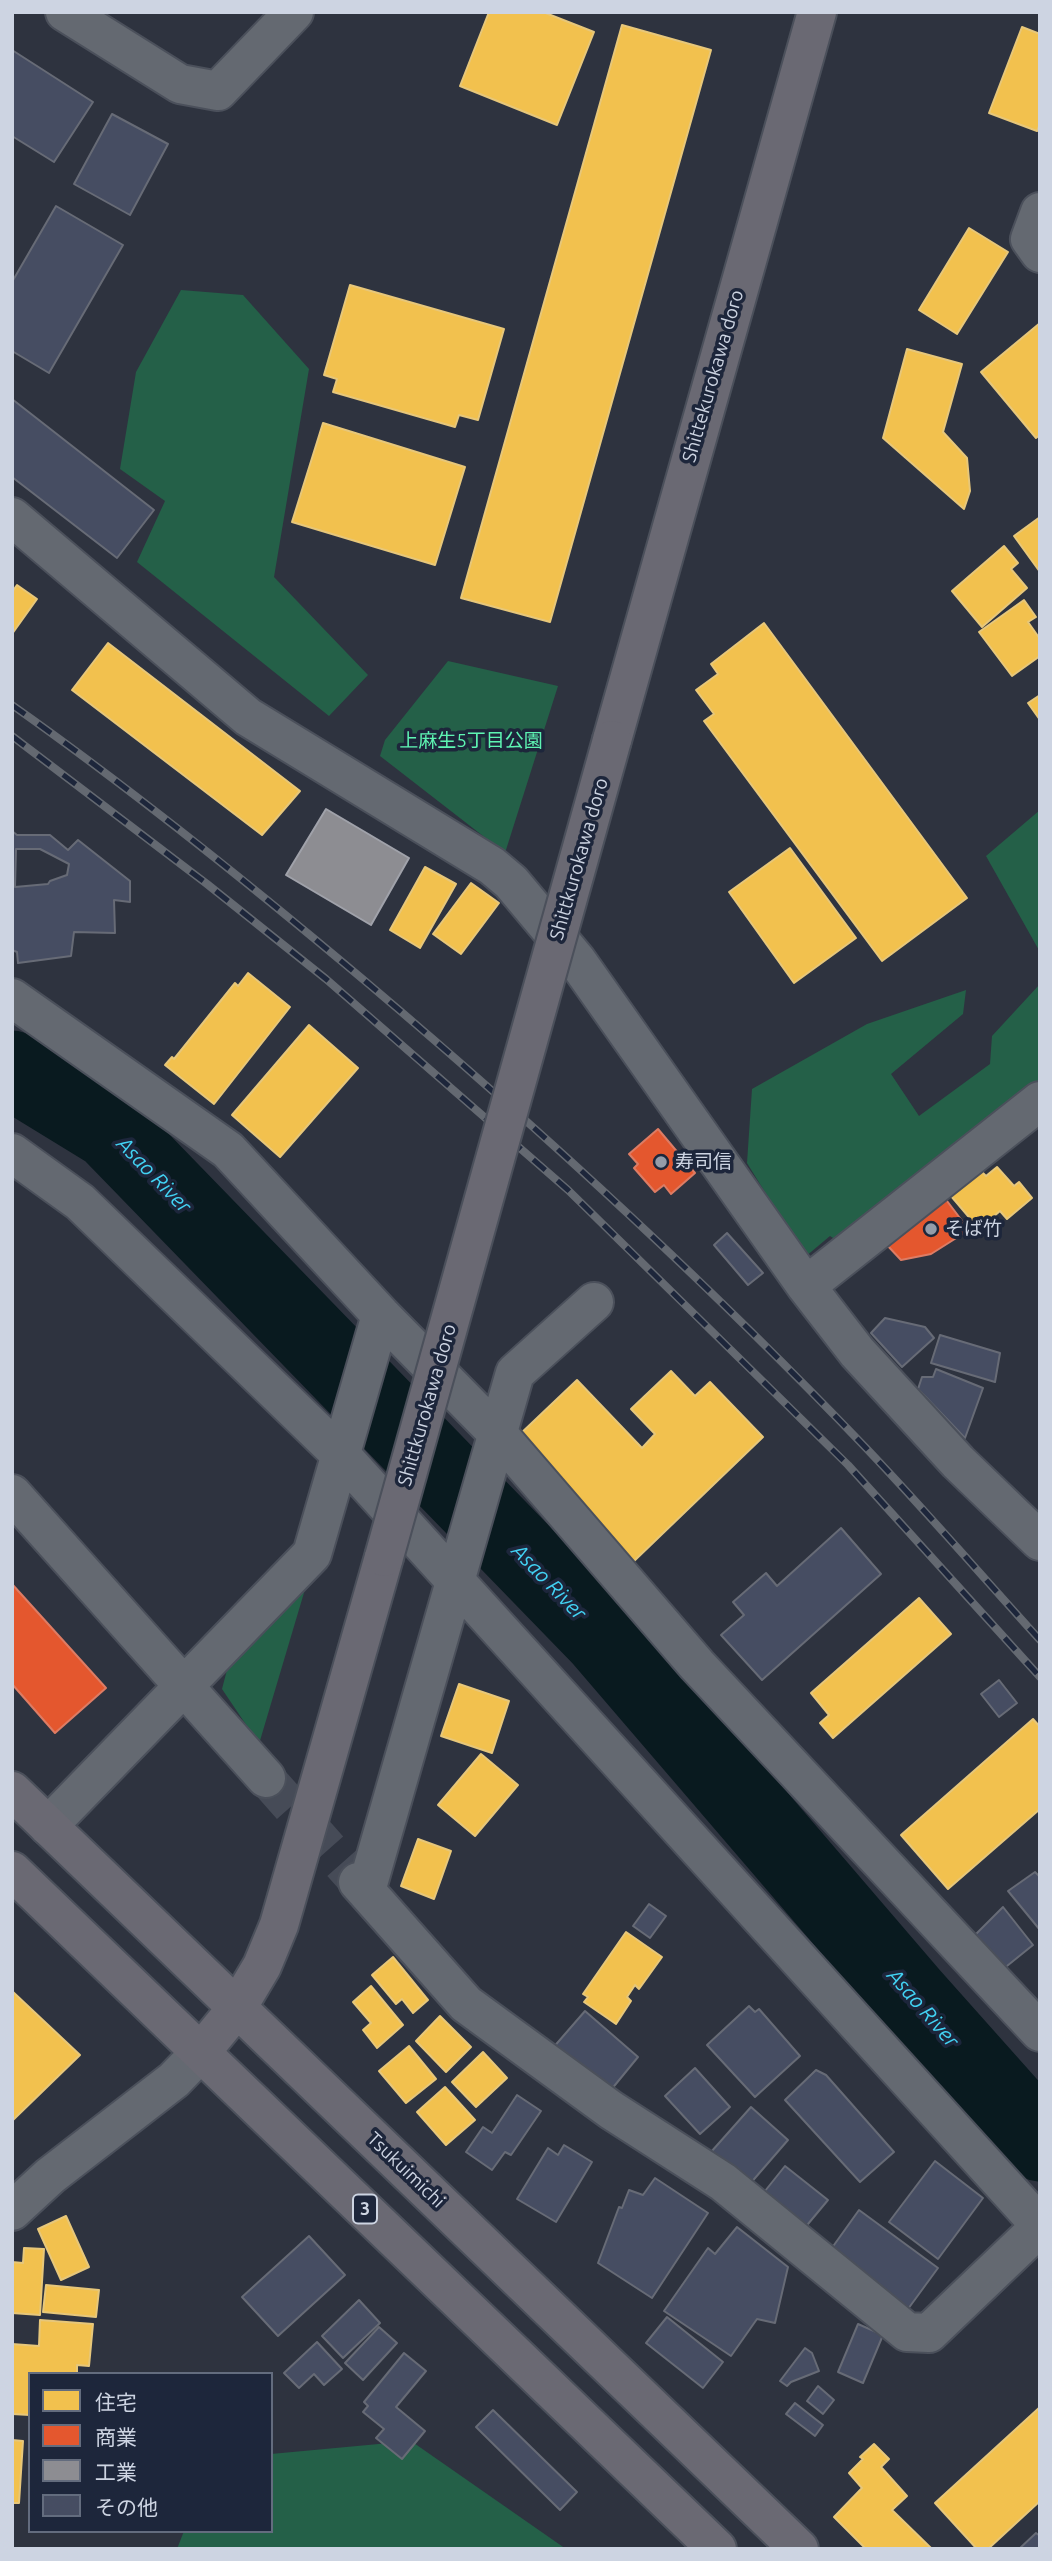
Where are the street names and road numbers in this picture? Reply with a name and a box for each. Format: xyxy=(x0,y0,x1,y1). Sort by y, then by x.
street label: Shittekurokawa doro xyxy=(677,287,749,465)
street label: Shittkurokawa doro xyxy=(545,775,613,943)
street label: Shittkurokawa doro xyxy=(393,1321,461,1489)
street label: Tsukuimichi xyxy=(362,2127,450,2213)
road number: 3 xyxy=(353,2194,377,2224)

